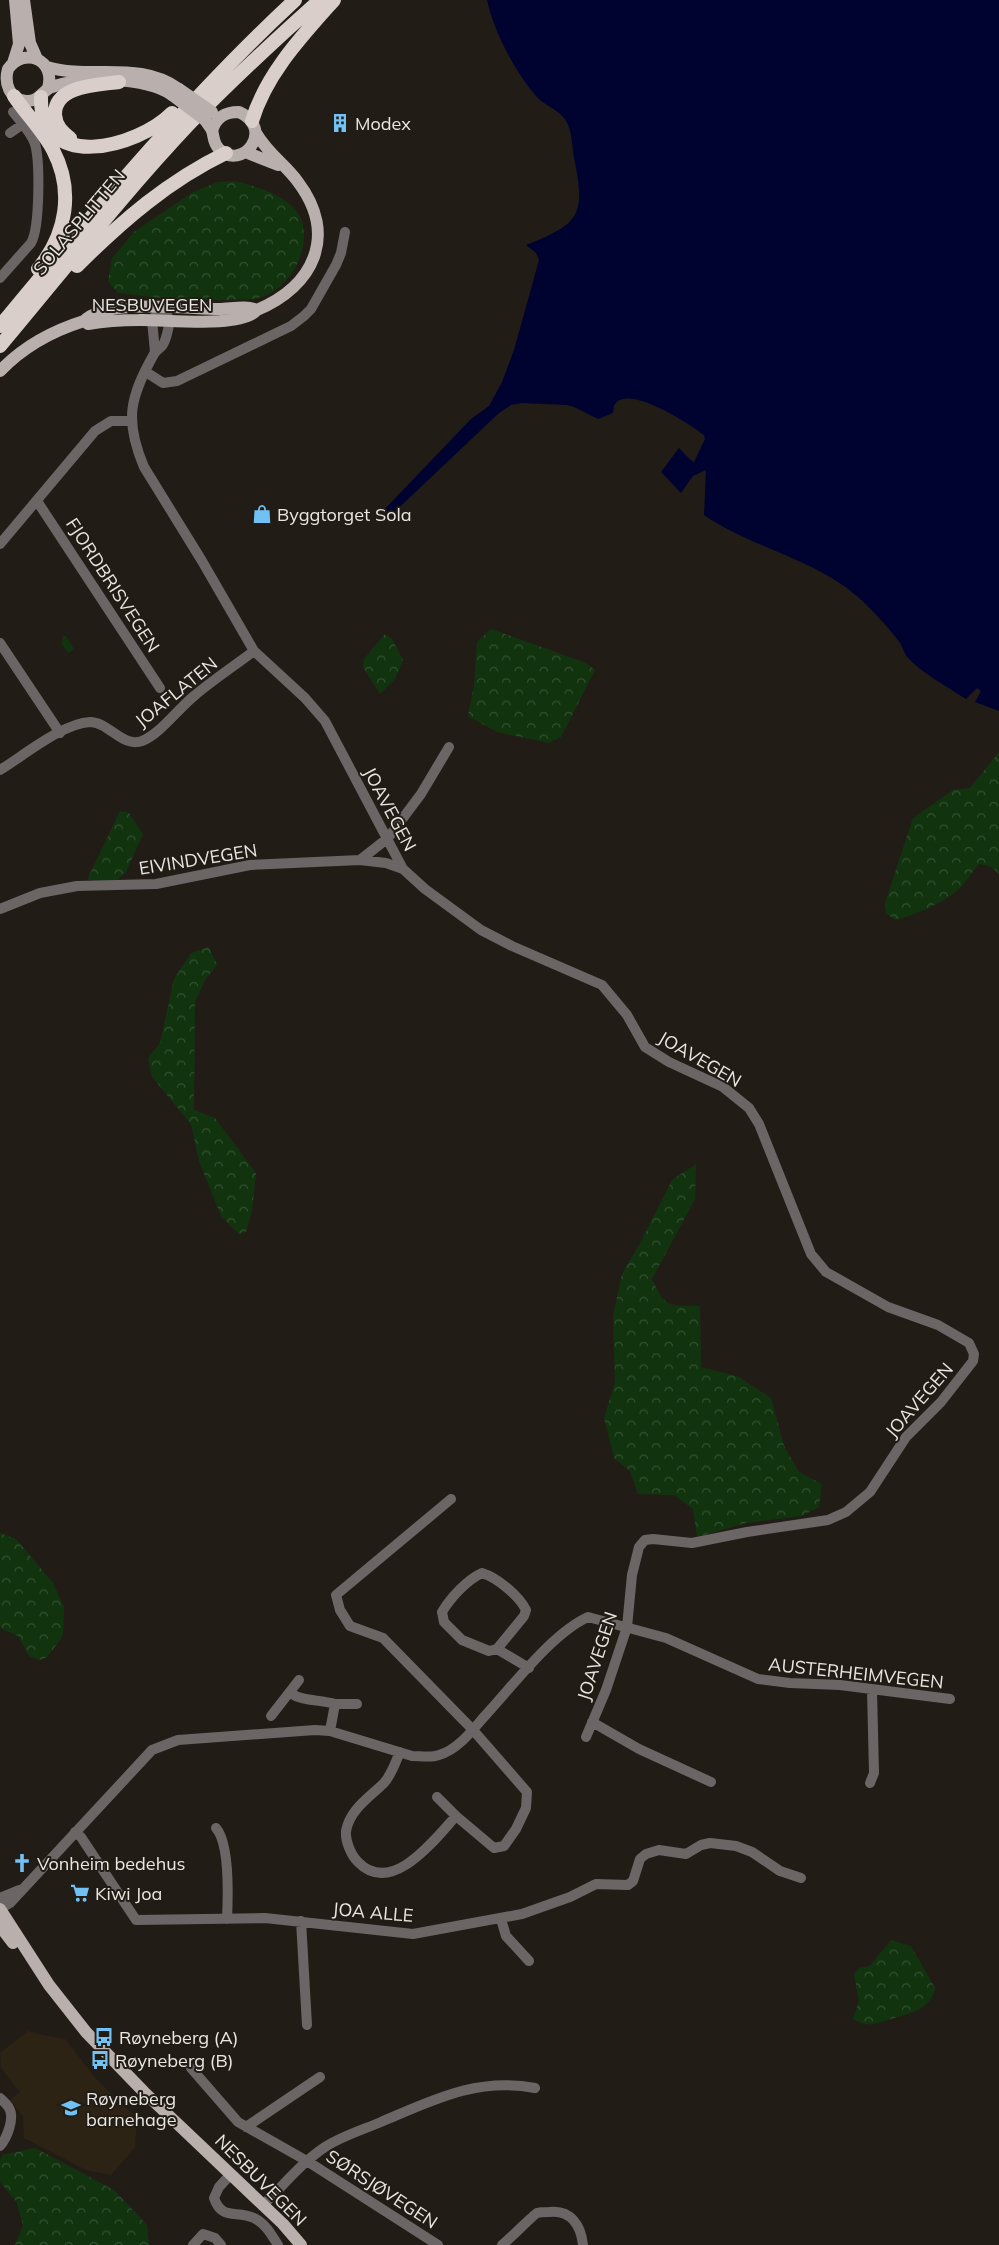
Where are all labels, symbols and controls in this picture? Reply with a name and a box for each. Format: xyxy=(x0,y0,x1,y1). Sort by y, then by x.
building icon: Modex xyxy=(329,112,351,134)
place label: Modex xyxy=(355,112,411,135)
street label: SOLASPLITTEN xyxy=(28,164,130,280)
street label: NESBUVEGEN xyxy=(92,293,212,316)
shop icon: Byggtorget Sola xyxy=(251,503,273,525)
place label: Byggtorget Sola xyxy=(277,503,412,526)
street label: FJORDBRISVEGEN xyxy=(61,514,165,656)
street label: JOAFLATEN xyxy=(130,652,222,732)
street label: JOAVEGEN xyxy=(358,763,422,855)
street label: EIVINDVEGEN xyxy=(137,838,259,880)
street label: JOAVEGEN xyxy=(654,1026,746,1092)
street label: JOAVEGEN xyxy=(880,1358,958,1442)
street label: JOAVEGEN xyxy=(572,1609,622,1703)
street label: AUSTERHEIMVEGEN xyxy=(767,1652,945,1694)
church icon: Vonheim bedehus xyxy=(11,1852,33,1874)
place label: Vonheim bedehus xyxy=(37,1852,186,1875)
supermarket icon: Kiwi Joa xyxy=(69,1882,91,1904)
place label: Kiwi Joa xyxy=(95,1882,162,1905)
street label: JOA ALLE xyxy=(332,1897,414,1927)
bus stop icon: Røyneberg (A) xyxy=(93,2026,115,2048)
place label: Røyneberg (A) xyxy=(119,2026,239,2049)
bus stop icon: Røyneberg (B) xyxy=(89,2049,111,2071)
place label: Røyneberg (B) xyxy=(115,2049,234,2072)
place label: Røyneberg barnehage xyxy=(86,2087,176,2131)
school or university icon: Røyneberg barnehage xyxy=(60,2097,82,2119)
street label: NESBUVEGEN xyxy=(210,2129,312,2231)
street label: SØRSJØVEGEN xyxy=(322,2144,442,2234)

